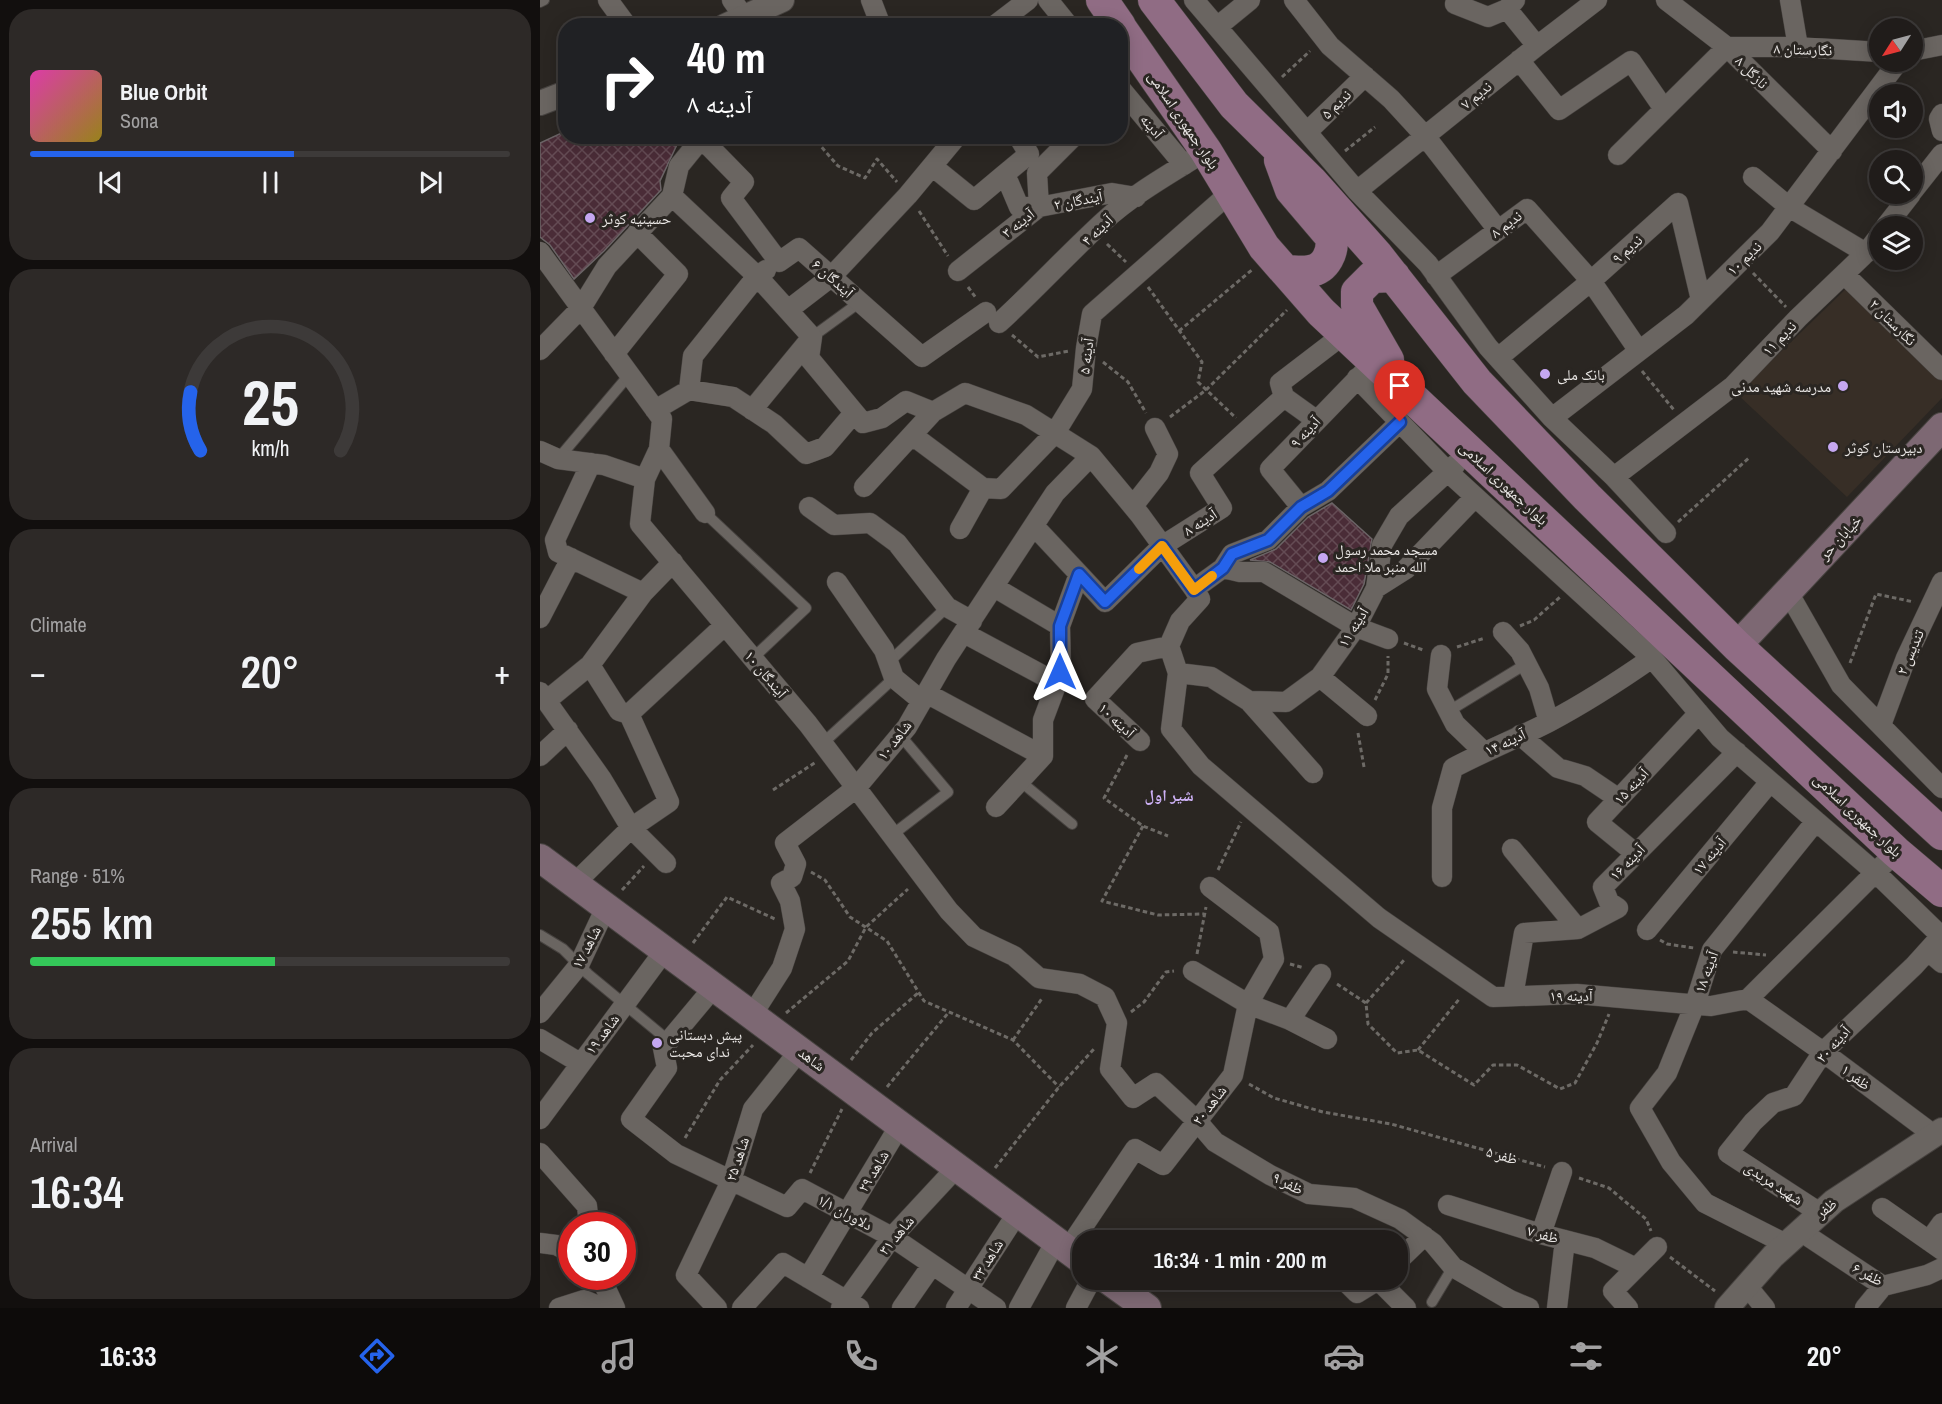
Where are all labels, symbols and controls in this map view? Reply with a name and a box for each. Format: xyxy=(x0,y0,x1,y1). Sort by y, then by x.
north arrow xyxy=(1869,18,1923,72)
map controls xyxy=(1869,18,1923,270)
text: 40 m xyxy=(687,30,766,86)
street label: نگارستان ۸ xyxy=(1773,37,1833,61)
icon: right xyxy=(588,42,666,120)
street label: نازگل ۸ xyxy=(1731,51,1773,93)
street label: بلوار جمهوری اسلامی xyxy=(1143,67,1225,173)
street label: ندیم ۷ xyxy=(1456,76,1496,114)
text: Blue Orbit xyxy=(120,77,207,107)
street label: ندیم ۵ xyxy=(1316,84,1356,124)
button: sound xyxy=(1869,84,1923,138)
text: آدینه ۸ xyxy=(687,85,752,121)
text: Sona xyxy=(120,107,158,134)
street label: آدینه xyxy=(1136,109,1169,144)
button: search xyxy=(1869,150,1923,204)
icon: previous xyxy=(94,166,127,199)
icon: pause xyxy=(254,166,287,199)
icon: next xyxy=(414,166,447,199)
street label: آیندگان ۲ xyxy=(1052,185,1105,215)
street label: آدینه ۳ xyxy=(997,203,1040,242)
street label: ندیم ۸ xyxy=(1486,205,1526,243)
place label: حسینیه کوثر xyxy=(601,208,672,229)
street label: آدینه ۴ xyxy=(1077,209,1118,250)
marker: حسینیه کوثر xyxy=(583,211,597,225)
button: layers xyxy=(1869,216,1923,270)
street label: ندیم ۹ xyxy=(1607,230,1647,268)
street label: ندیم ۱۰ xyxy=(1722,236,1766,280)
street label: آیندگان ۶ xyxy=(808,254,859,303)
street label: نگارستان ۲ xyxy=(1865,294,1921,350)
street label: ندیم ۱۱ xyxy=(1757,316,1801,360)
street label: آدینه ۵ xyxy=(1073,336,1099,375)
text: 25 xyxy=(242,360,298,444)
pin xyxy=(1374,360,1425,422)
place label: بانک ملی xyxy=(1557,364,1605,385)
marker: بانک ملی xyxy=(1538,367,1552,381)
icon: arrive xyxy=(1383,369,1416,402)
place label: مدرسه شهید مدنی xyxy=(1731,376,1831,397)
marker: مدرسه شهید مدنی xyxy=(1836,379,1850,393)
street label: آدینه ۹ xyxy=(1285,411,1326,452)
text: km/h xyxy=(251,435,289,464)
street label: بلوار جمهوری اسلامی xyxy=(1455,436,1553,530)
place label: دبیرستان کوثر xyxy=(1844,437,1923,458)
marker: دبیرستان کوثر xyxy=(1826,440,1840,454)
street label: آدینه ۸ xyxy=(1179,503,1222,541)
street label: خیابان حر xyxy=(1813,510,1867,565)
place label: مسجد محمد رسول الله منبر ملا احمد xyxy=(1335,539,1438,577)
marker: مسجد محمد رسول الله منبر ملا احمد xyxy=(1316,551,1330,565)
street label: آدینه ۱۱ xyxy=(1333,602,1374,651)
text: Climate xyxy=(30,611,87,638)
street label: تندیس ۲ xyxy=(1891,626,1929,678)
position arrow xyxy=(1028,640,1092,704)
text: 20° xyxy=(240,641,300,702)
street label: آیندگان ۱۰ xyxy=(740,646,793,703)
text: − xyxy=(30,650,46,694)
text: + xyxy=(494,650,510,694)
street label: آدینه ۱۰ xyxy=(1094,698,1141,743)
street label: شاهد ۱۰ xyxy=(872,716,916,764)
street label: آدینه ۱۴ xyxy=(1481,723,1530,761)
street label: آدینه ۱۵ xyxy=(1609,762,1654,809)
street label: بلوار جمهوری اسلامی xyxy=(1809,768,1907,862)
district label: شیر اول xyxy=(1144,784,1194,806)
street label: آدینه ۱۷ xyxy=(1687,832,1732,879)
street label: آدینه ۱۶ xyxy=(1605,838,1650,885)
text: Range · 51% xyxy=(30,862,125,889)
text: 255 km xyxy=(30,892,154,953)
street label: شاهد ۱۷ xyxy=(566,922,606,972)
street label: آدینه ۱۸ xyxy=(1689,947,1724,996)
street label: آدینه ۱۹ xyxy=(1550,985,1594,1006)
street label: شاهد ۱۹ xyxy=(580,1009,624,1058)
street label: آدینه ۲۰ xyxy=(1811,1020,1856,1067)
place label: پیش دبستانی ندای محبت xyxy=(669,1024,742,1062)
marker: پیش دبستانی ندای محبت xyxy=(650,1036,664,1050)
street label: شاهد xyxy=(794,1042,830,1076)
street label: ظفر ۱ xyxy=(1837,1059,1875,1095)
street label: شاهد ۲۰ xyxy=(1187,1081,1231,1129)
text: Arrival xyxy=(30,1131,77,1158)
street label: شاهد ۲۵ xyxy=(720,1134,754,1184)
street label: ظفر ۵ xyxy=(1484,1141,1520,1170)
street label: شاهد ۲۹ xyxy=(852,1146,894,1196)
street label: شهید مریدی xyxy=(1741,1156,1807,1210)
text: 16:34 xyxy=(30,1161,124,1222)
street label: ظفر ۹ xyxy=(1269,1166,1307,1200)
street label: دلاوران ۱/۱ xyxy=(814,1189,876,1235)
street label: ظفر xyxy=(1810,1193,1841,1224)
street label: شاهد ۳۱ xyxy=(873,1211,919,1259)
speed limit sign: 30 xyxy=(558,1212,636,1290)
street label: ظفر ۷ xyxy=(1525,1220,1561,1249)
street label: شاهد ۳۳ xyxy=(966,1235,1008,1285)
text: 16:34 · 1 min · 200 m xyxy=(1153,1245,1327,1275)
street label: ظفر ۶ xyxy=(1849,1257,1887,1291)
icon: directions xyxy=(356,1335,398,1377)
icon: music xyxy=(598,1335,640,1377)
icon: phone xyxy=(840,1335,882,1377)
icon: climate xyxy=(1081,1335,1123,1377)
icon: car xyxy=(1323,1335,1365,1377)
icon: filters xyxy=(1565,1335,1607,1377)
text: 16:33 xyxy=(100,1338,156,1374)
text: 20° xyxy=(1807,1338,1842,1374)

